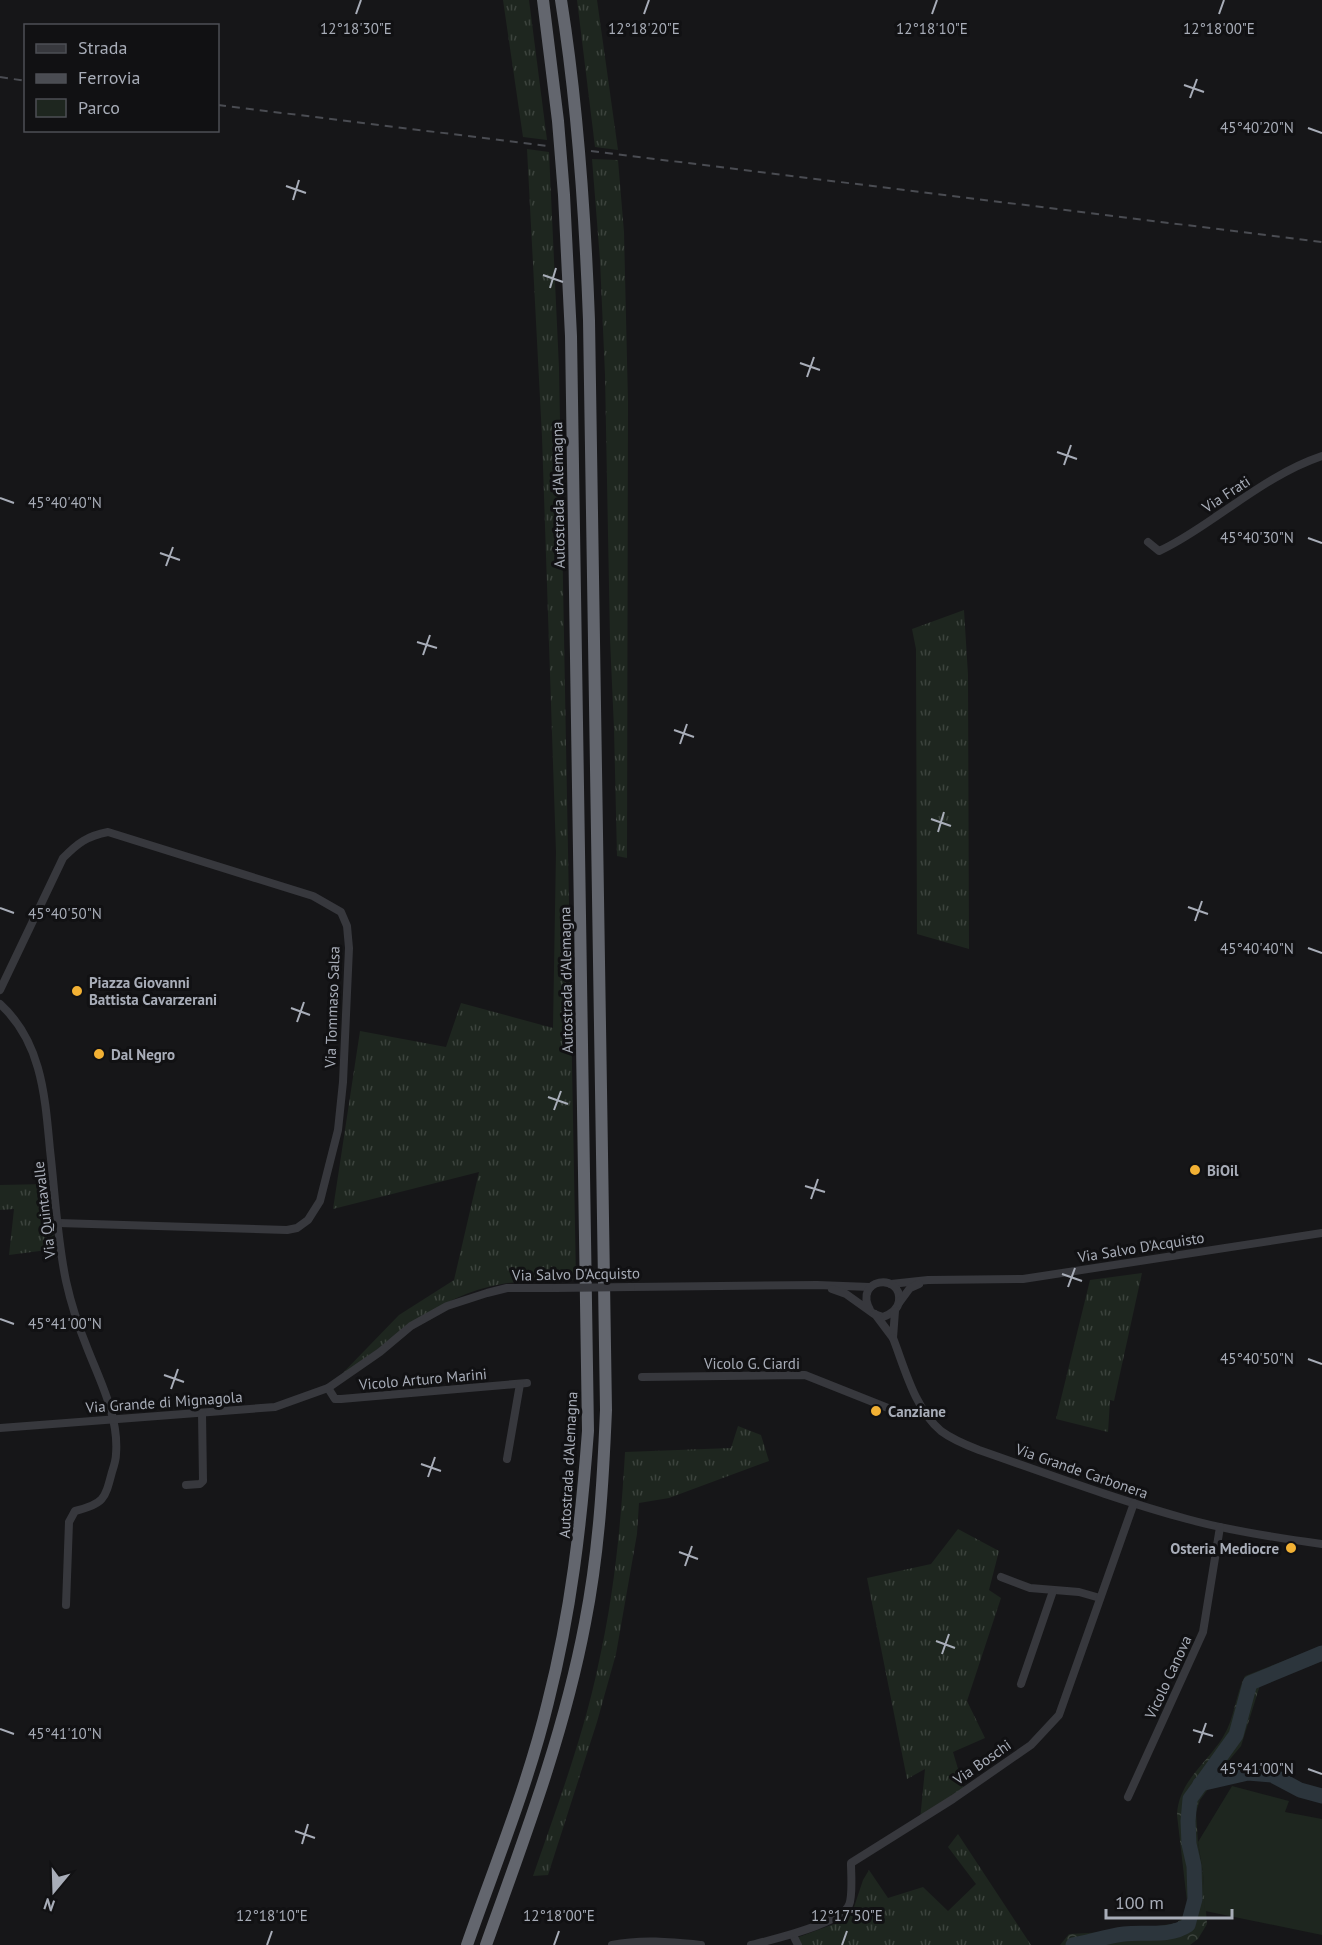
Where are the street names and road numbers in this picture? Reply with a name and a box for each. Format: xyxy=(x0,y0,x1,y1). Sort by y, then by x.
street label: Autostrada d'Alemagna xyxy=(547,421,569,569)
street label: Via Frati xyxy=(1198,471,1254,517)
street label: Autostrada d'Alemagna xyxy=(555,906,577,1054)
street label: Via Tommaso Salsa xyxy=(320,946,344,1069)
street label: Via Quintavalle xyxy=(29,1160,60,1261)
street label: Via Salvo D'Acquisto xyxy=(1075,1228,1206,1267)
street label: Via Salvo D'Acquisto xyxy=(511,1263,640,1285)
street label: Vicolo G. Ciardi xyxy=(703,1354,800,1373)
street label: Vicolo Arturo Marini xyxy=(357,1364,488,1394)
street label: Via Grande di Mignagola xyxy=(84,1387,243,1417)
street label: Autostrada d'Alemagna xyxy=(555,1391,581,1539)
street label: Via Grande Carbonera xyxy=(1012,1439,1151,1503)
street label: Vicolo Canova xyxy=(1140,1632,1196,1723)
street label: Via Boschi xyxy=(949,1735,1015,1789)

